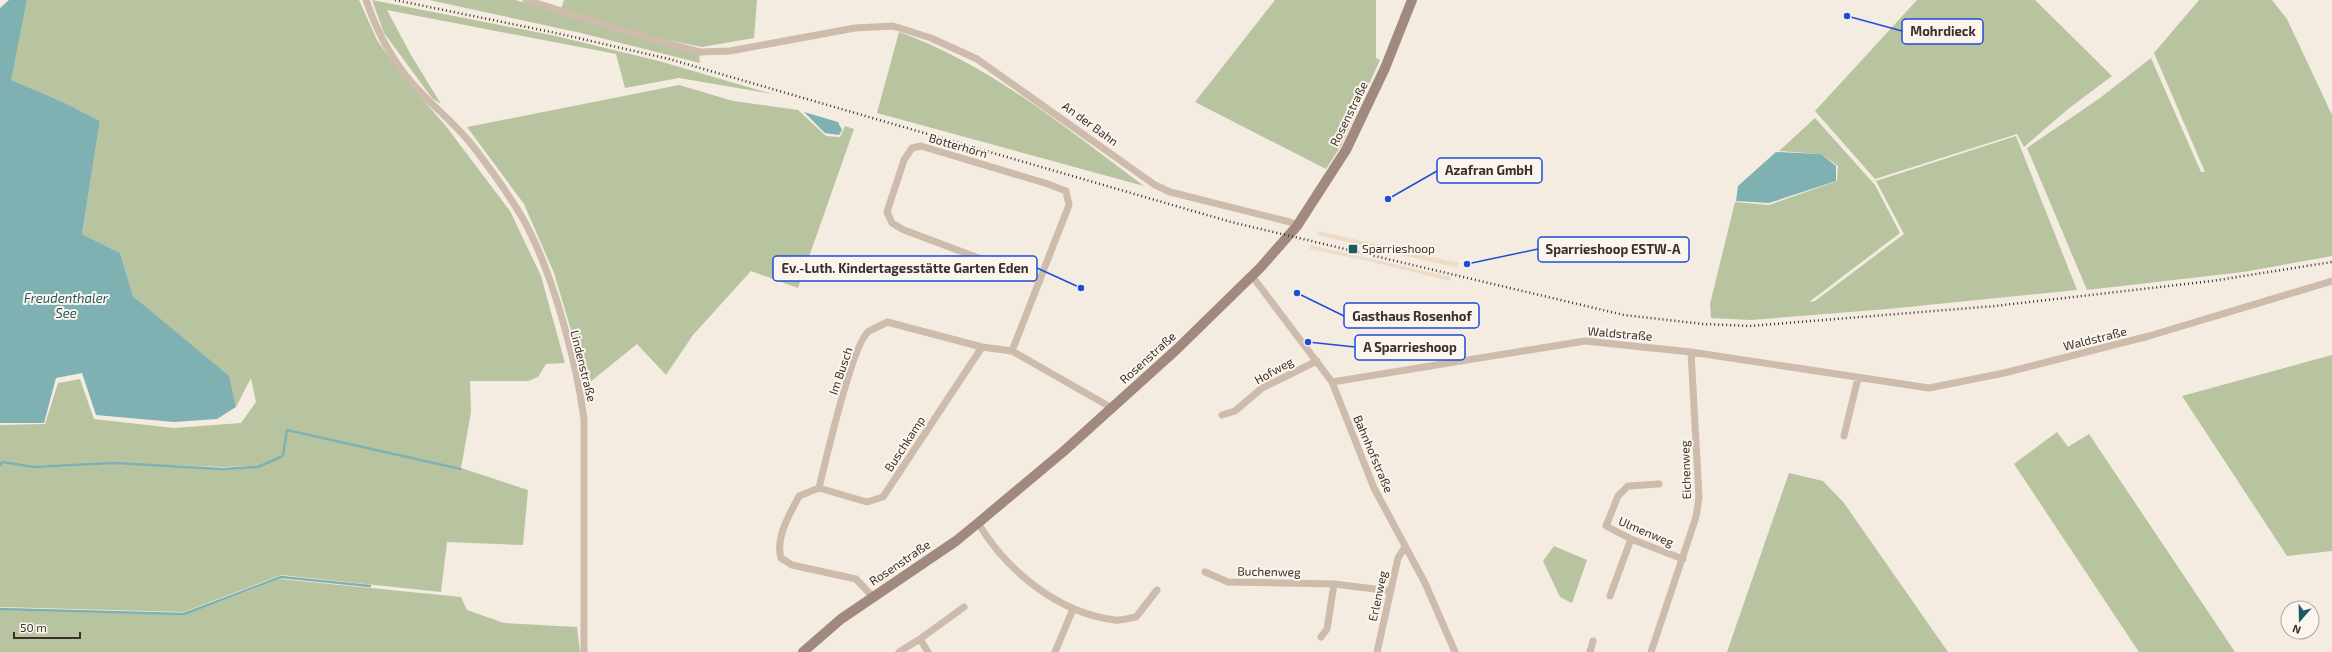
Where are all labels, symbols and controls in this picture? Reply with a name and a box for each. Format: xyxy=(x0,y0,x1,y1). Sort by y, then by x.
callout: Mohrdieck xyxy=(1902,19,1983,44)
text: Mohrdieck xyxy=(1910,23,1976,39)
street label: Rosenstraße xyxy=(1326,79,1370,148)
street label: An der Bahn xyxy=(1060,98,1121,148)
street label: Botterhörn xyxy=(927,130,989,160)
callout: Azafran GmbH xyxy=(1437,158,1542,183)
text: Azafran GmbH xyxy=(1445,162,1533,178)
callout: Sparrieshoop ESTW-A xyxy=(1538,237,1689,262)
place label: Sparrieshoop xyxy=(1362,241,1435,255)
text: Sparrieshoop ESTW-A xyxy=(1546,241,1681,257)
marker: Sparrieshoop xyxy=(1347,243,1359,255)
callout: Ev.-Luth. Kindertagesstätte Garten Eden xyxy=(773,256,1037,281)
text: Ev.-Luth. Kindertagesstätte Garten Eden xyxy=(781,260,1029,276)
water label: Freudenthaler See xyxy=(24,290,109,321)
callout: Gasthaus Rosenhof xyxy=(1344,303,1479,328)
text: Gasthaus Rosenhof xyxy=(1352,308,1472,324)
street label: Waldstraße xyxy=(1587,323,1653,343)
street label: Waldstraße xyxy=(2062,323,2128,353)
street label: Lindenstraße xyxy=(568,329,600,403)
street label: Rosenstraße xyxy=(1117,329,1178,386)
callout: A Sparrieshoop xyxy=(1355,335,1465,360)
text: A Sparrieshoop xyxy=(1363,339,1457,355)
street label: Im Busch xyxy=(825,345,855,396)
street label: Hofweg xyxy=(1252,354,1296,387)
street label: Buschkamp xyxy=(881,413,927,474)
street label: Bahnhofstraße xyxy=(1351,413,1397,495)
street label: Eichenweg xyxy=(1677,440,1693,500)
street label: Ulmenweg xyxy=(1617,513,1676,549)
street label: Rosenstraße xyxy=(866,537,932,588)
street label: Buchenweg xyxy=(1237,563,1301,579)
street label: Erlenweg xyxy=(1365,569,1389,622)
north arrow xyxy=(2280,600,2320,640)
scale bar xyxy=(14,614,80,640)
text: 50 m xyxy=(20,620,47,634)
text: N xyxy=(2290,622,2302,637)

